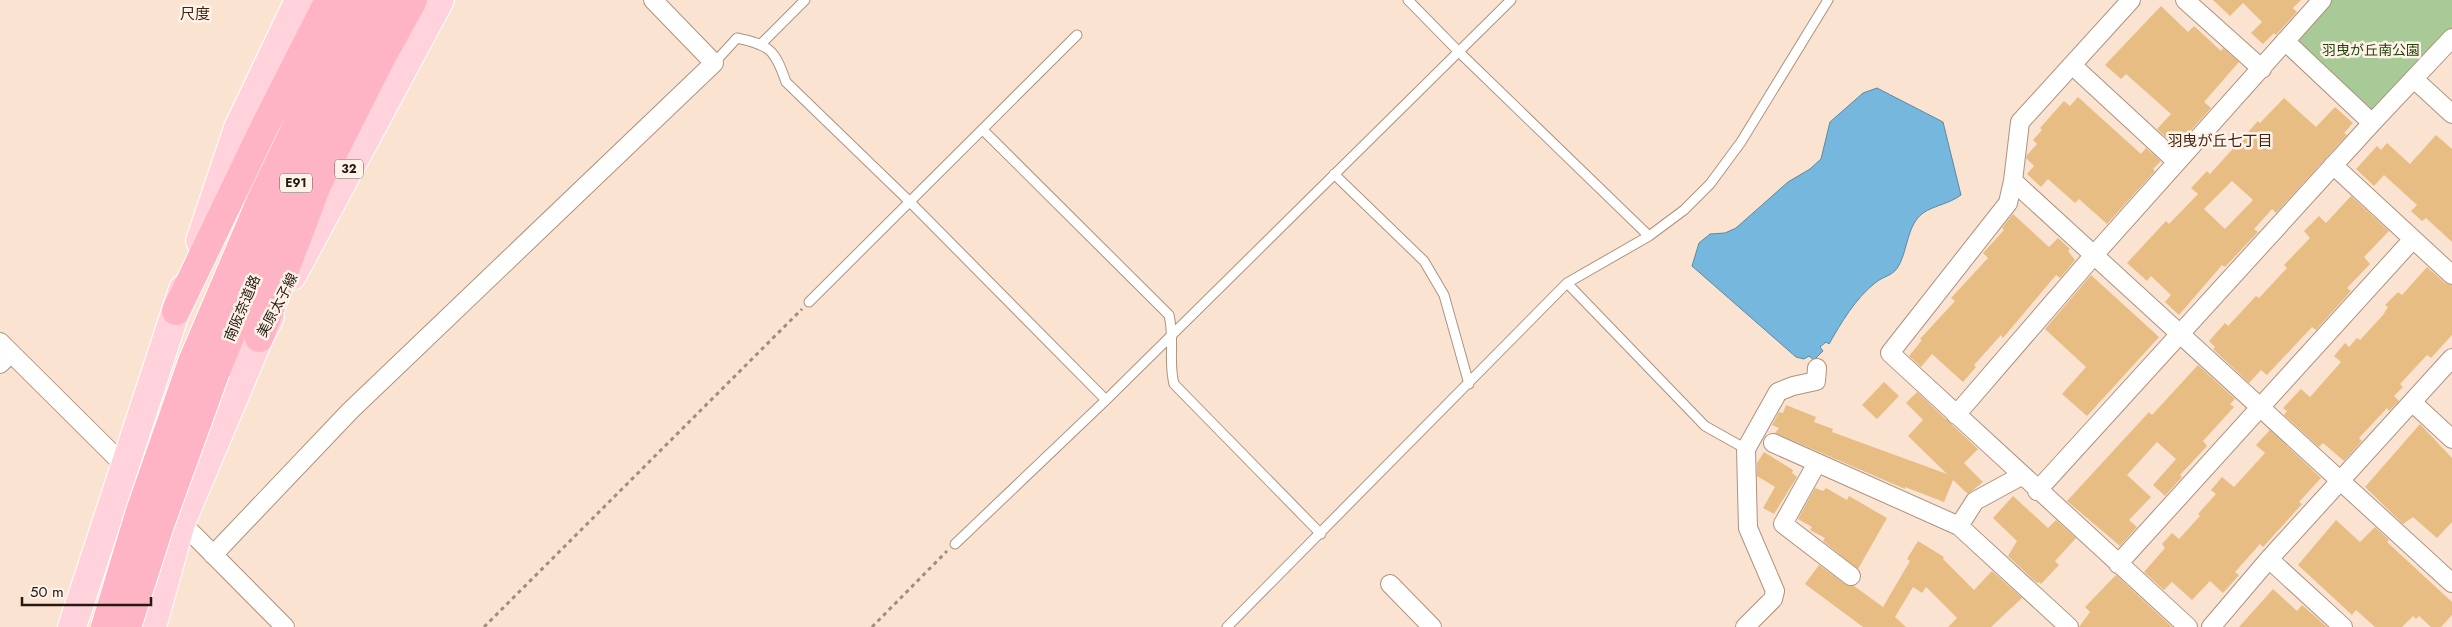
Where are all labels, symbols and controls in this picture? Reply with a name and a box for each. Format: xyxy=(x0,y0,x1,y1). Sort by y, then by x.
district label: 尺度 xyxy=(180,3,210,25)
park label: 羽曳が丘南公園 xyxy=(2322,40,2420,60)
district label: 羽曳が丘七丁目 xyxy=(2167,130,2273,152)
road number: 32 xyxy=(335,160,363,178)
road number: E91 xyxy=(280,174,312,192)
street label: 美原太子線 xyxy=(252,269,302,341)
street label: 南阪奈道路 xyxy=(219,272,265,344)
scale bar xyxy=(22,574,151,606)
text: 50 m xyxy=(30,581,64,603)

